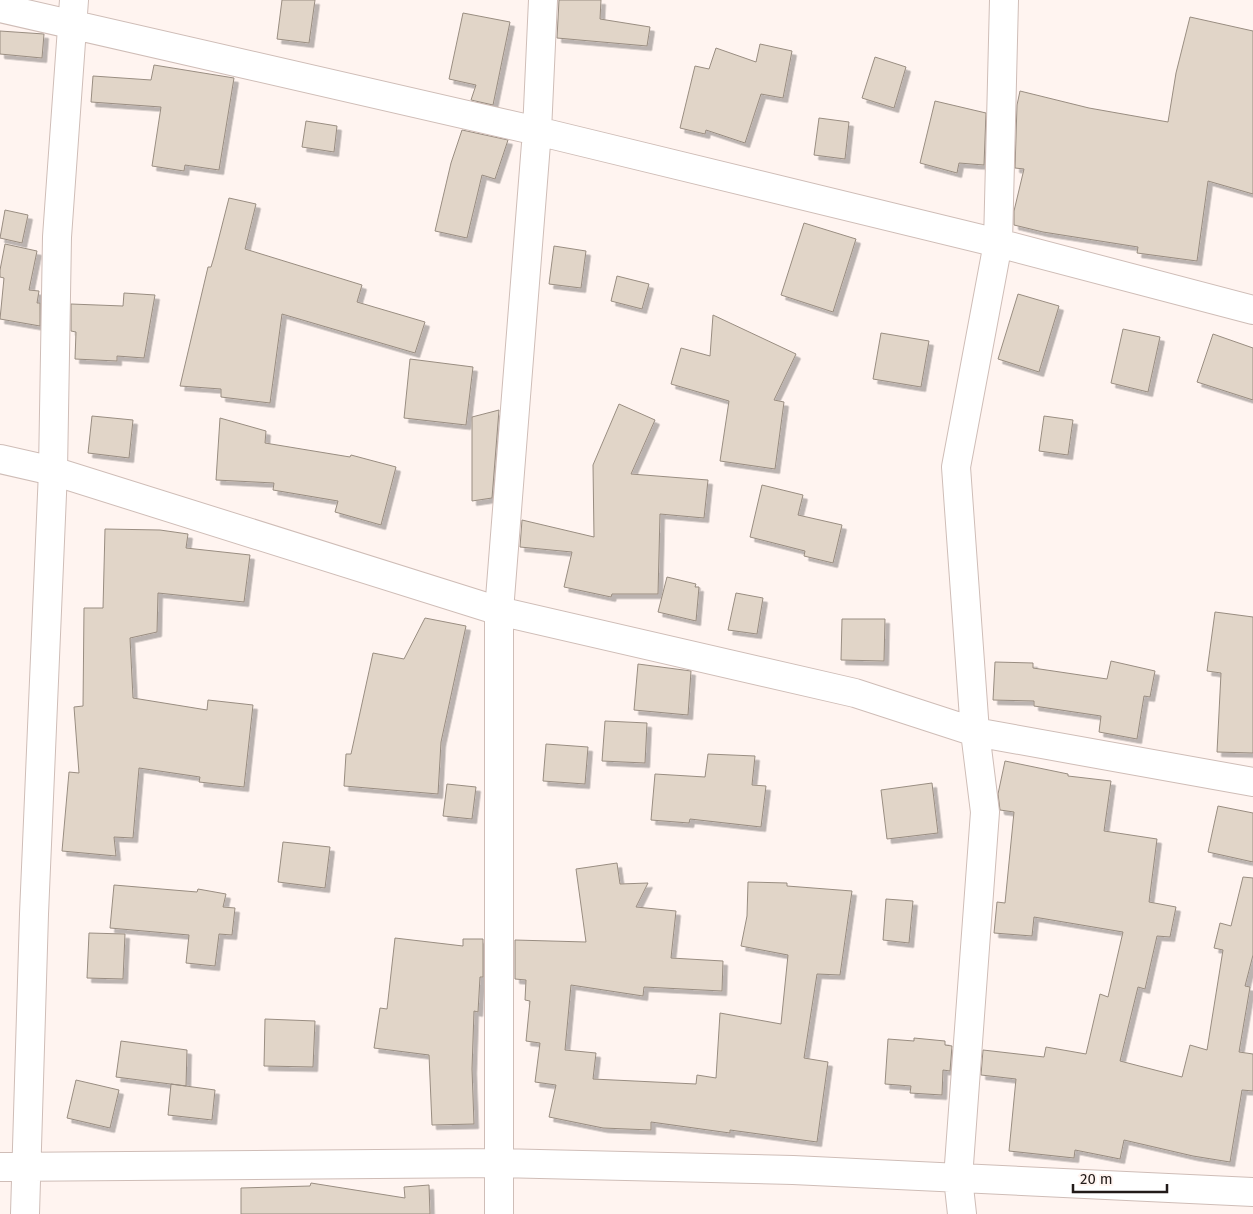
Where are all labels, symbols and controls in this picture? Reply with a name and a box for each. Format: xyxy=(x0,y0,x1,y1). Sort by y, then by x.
scale bar xyxy=(1073,1162,1167,1194)
text: 20 m xyxy=(1080,1170,1113,1188)

